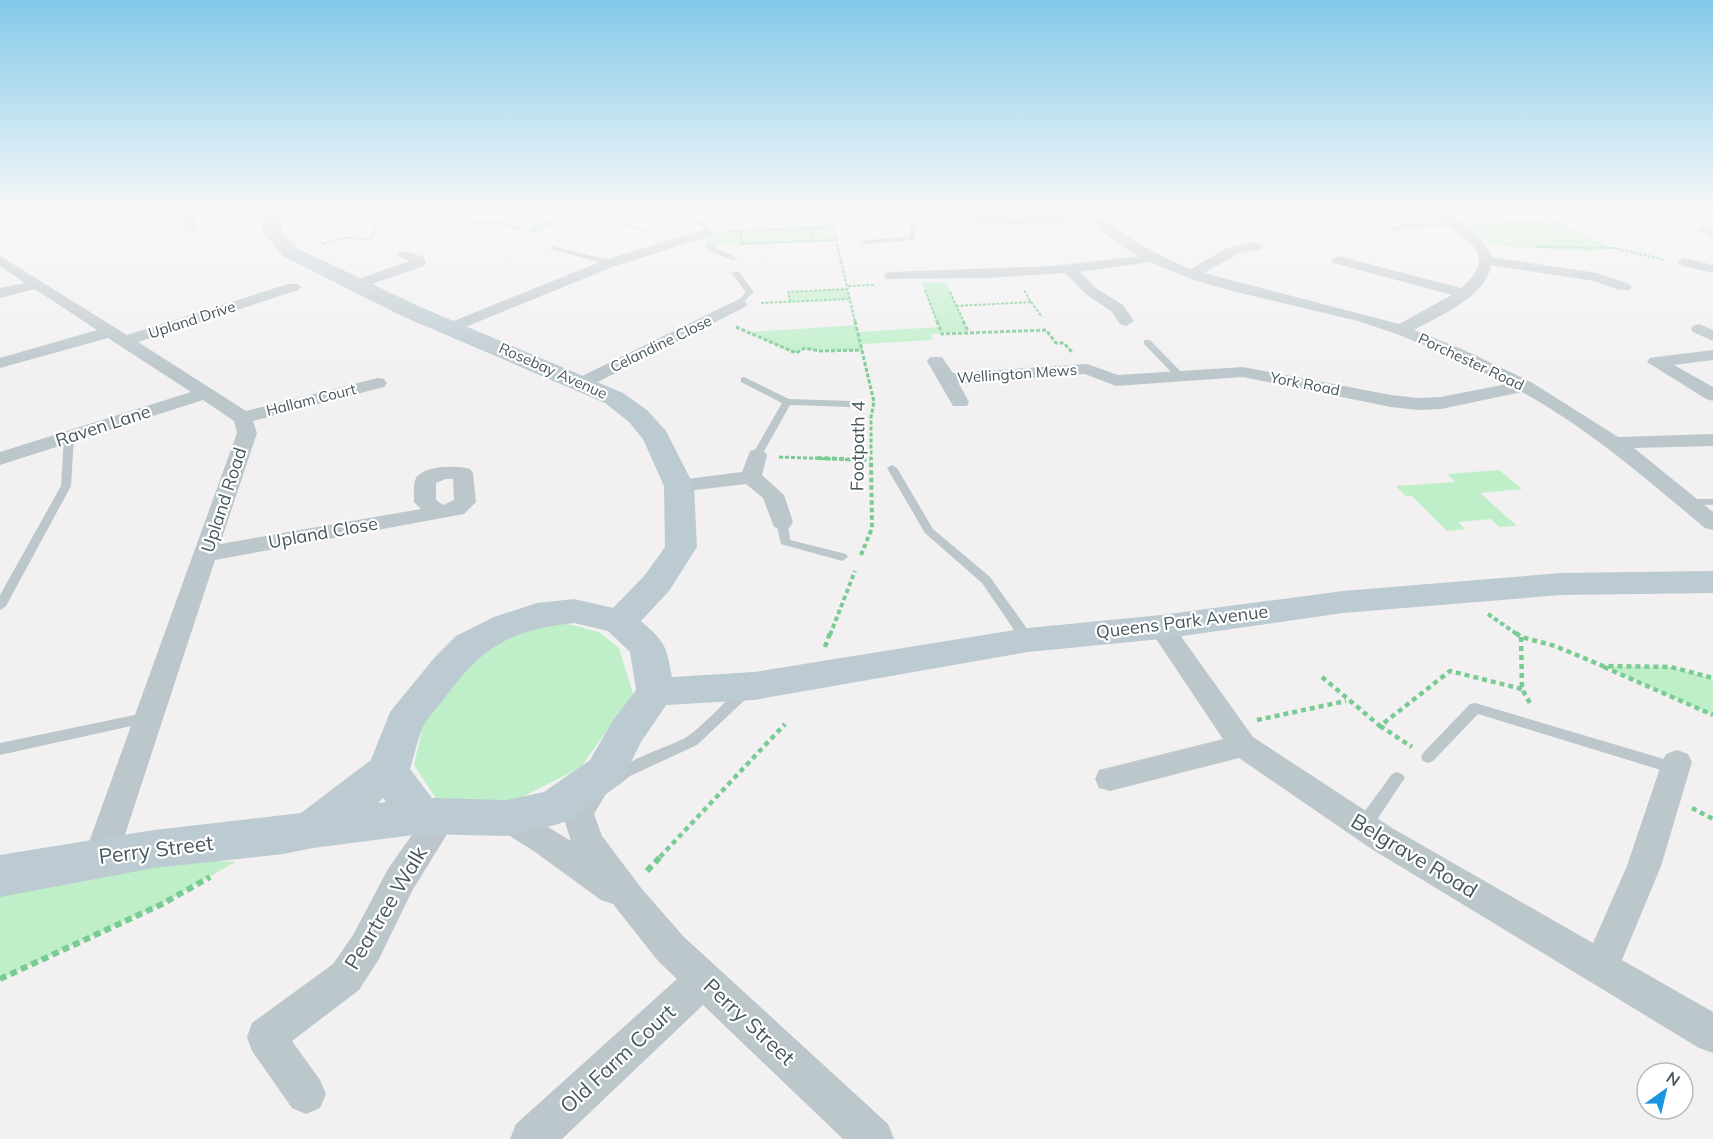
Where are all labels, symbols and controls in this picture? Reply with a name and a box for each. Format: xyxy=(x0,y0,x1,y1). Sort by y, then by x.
street label: Upland Drive xyxy=(146,297,238,343)
street label: Celandine Close xyxy=(607,311,715,376)
street label: Porchester Road xyxy=(1415,329,1527,394)
street label: Rosebay Avenue xyxy=(496,338,610,403)
street label: Wellington Mews xyxy=(956,360,1078,387)
street label: York Road xyxy=(1268,367,1341,400)
street label: Hallam Court xyxy=(264,379,358,420)
street label: Raven Lane xyxy=(52,399,153,452)
street label: Footpath 4 xyxy=(845,400,870,491)
street label: Upland Road xyxy=(196,444,251,555)
street label: Upland Close xyxy=(266,512,379,553)
street label: Queens Park Avenue xyxy=(1095,600,1269,643)
street label: Belgrave Road xyxy=(1347,807,1482,903)
street label: Perry Street xyxy=(97,829,215,869)
street label: Peartree Walk xyxy=(338,841,432,974)
street label: Perry Street xyxy=(699,972,801,1070)
street label: Old Farm Court xyxy=(554,998,680,1118)
north arrow xyxy=(1635,1061,1695,1121)
text: N xyxy=(1663,1067,1684,1090)

